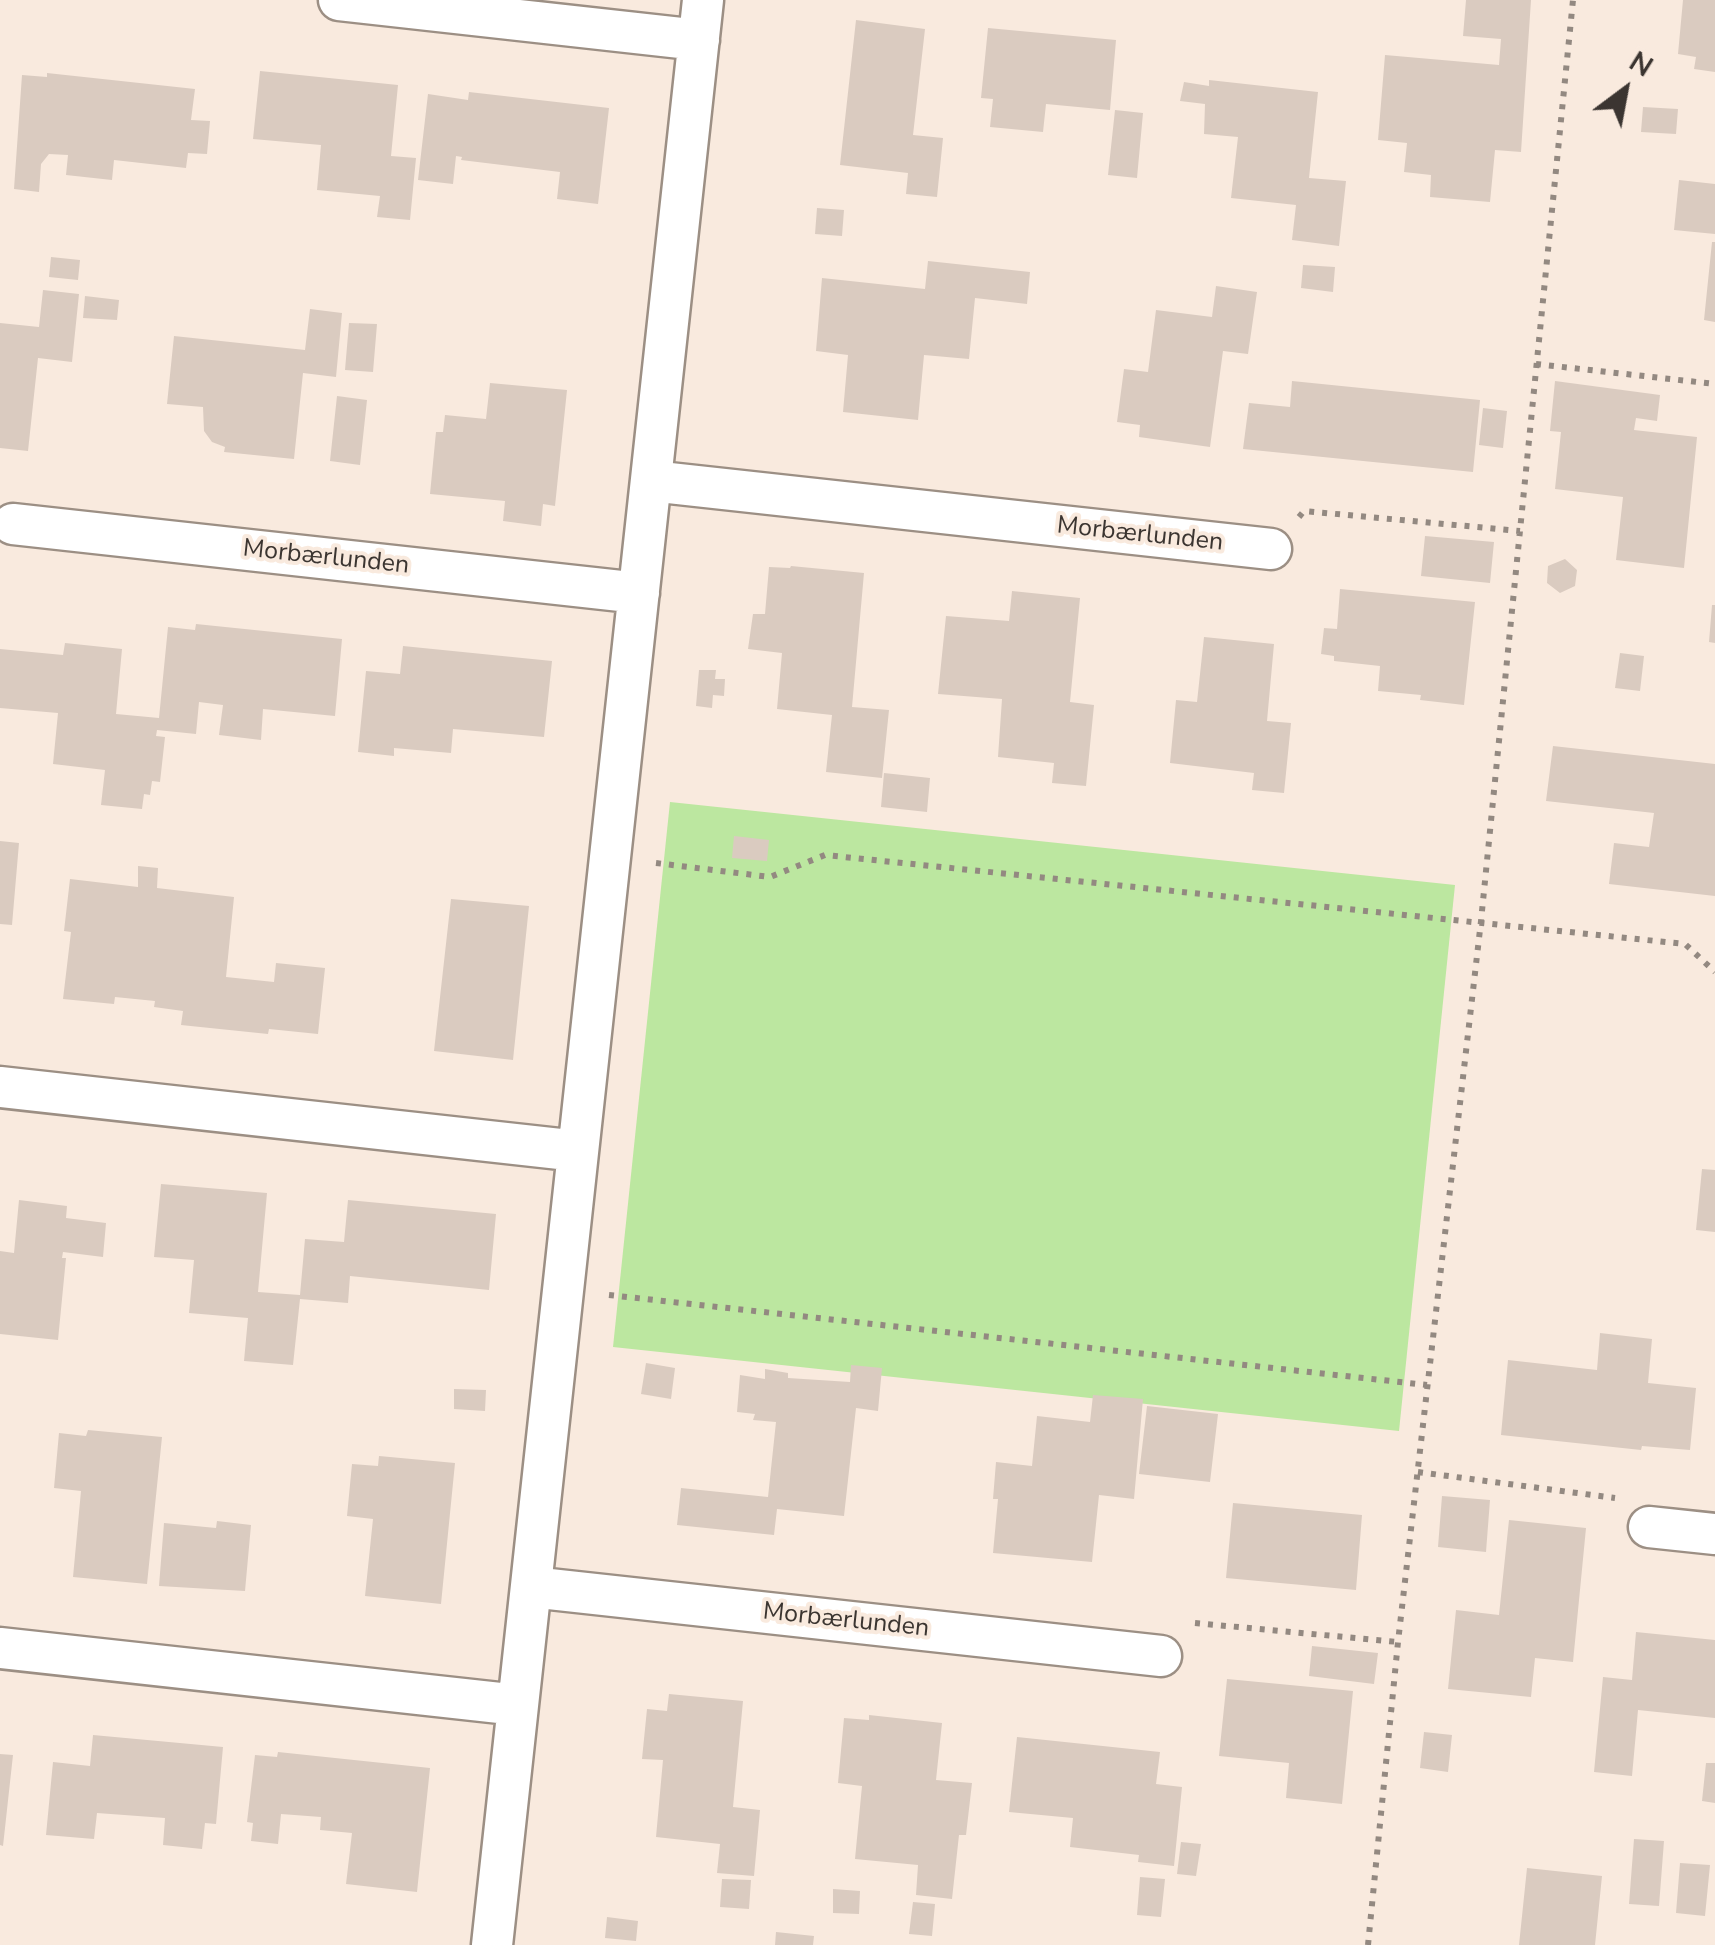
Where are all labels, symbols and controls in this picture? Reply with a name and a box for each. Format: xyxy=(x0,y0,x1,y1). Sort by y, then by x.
north arrow xyxy=(1575,40,1675,140)
text: N xyxy=(1622,43,1660,86)
street label: Morbærlunden xyxy=(1055,511,1225,559)
street label: Morbærlunden xyxy=(241,534,411,582)
street label: Morbærlunden xyxy=(761,1597,931,1645)

